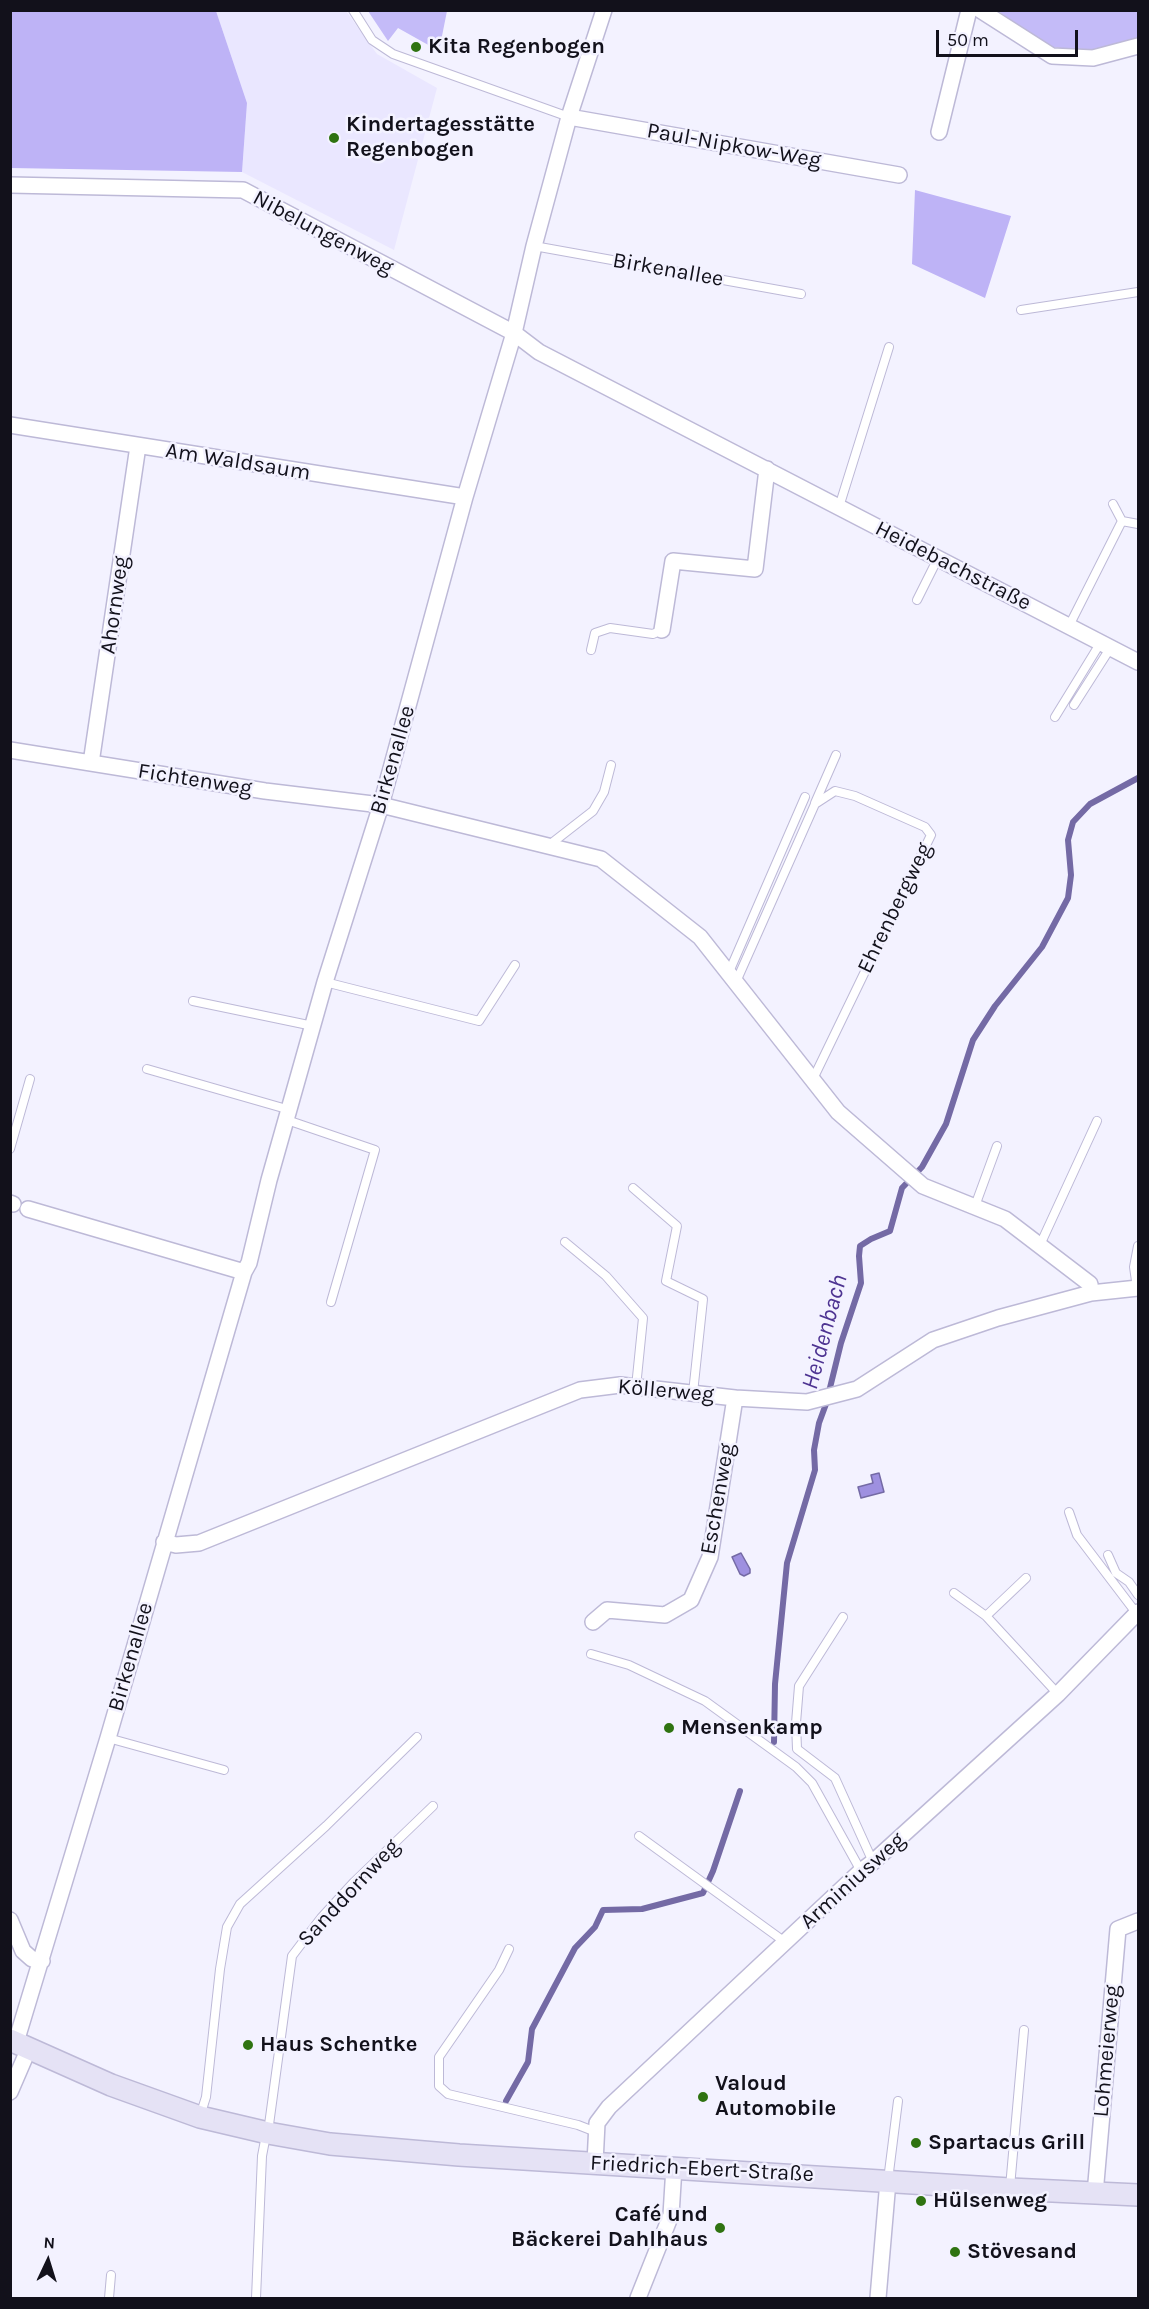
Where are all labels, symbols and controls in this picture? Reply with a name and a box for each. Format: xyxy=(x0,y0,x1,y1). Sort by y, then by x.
scale bar xyxy=(939,18,1082,56)
text: 50 m xyxy=(947,29,989,51)
place label: Kita Regenbogen xyxy=(428,34,605,60)
marker: Kita Regenbogen xyxy=(409,40,423,54)
place label: Kindertagesstätte Regenbogen xyxy=(346,112,535,164)
street label: Paul-Nipkow-Weg xyxy=(645,118,823,174)
marker: Kindertagesstätte Regenbogen xyxy=(327,131,341,145)
street label: Nibelungenweg xyxy=(248,185,398,281)
street label: Birkenallee xyxy=(610,247,726,293)
street label: Am Waldsaum xyxy=(164,438,312,486)
street label: Heidebachstraße xyxy=(871,515,1035,617)
street label: Ahornweg xyxy=(95,554,135,656)
street label: Birkenallee xyxy=(365,702,421,818)
street label: Fichtenweg xyxy=(136,758,254,802)
street label: Ehrenbergweg xyxy=(852,838,938,978)
water label: Heidenbach xyxy=(796,1271,854,1393)
street label: Köllerweg xyxy=(617,1374,715,1408)
street label: Eschenweg xyxy=(695,1441,741,1557)
street label: Birkenallee xyxy=(103,1599,159,1715)
place label: Mensenkamp xyxy=(681,1715,823,1741)
marker: Mensenkamp xyxy=(662,1721,676,1735)
street label: Arminiusweg xyxy=(795,1827,911,1935)
street label: Sanddornweg xyxy=(292,1834,406,1952)
street label: Lohmeierweg xyxy=(1088,1984,1126,2118)
place label: Haus Schentke xyxy=(260,2032,417,2058)
marker: Haus Schentke xyxy=(241,2038,255,2052)
place label: Valoud Automobile xyxy=(715,2071,836,2122)
marker: Valoud Automobile xyxy=(696,2090,710,2104)
place label: Spartacus Grill xyxy=(928,2130,1085,2156)
marker: Spartacus Grill xyxy=(909,2136,923,2150)
street label: Friedrich-Ebert-Straße xyxy=(589,2150,815,2188)
place label: Hülsenweg xyxy=(933,2188,1047,2214)
marker: Hülsenweg xyxy=(914,2194,928,2208)
place label: Café und Bäckerei Dahlhaus xyxy=(511,2202,708,2254)
marker: Café und Bäckerei Dahlhaus xyxy=(713,2221,727,2235)
north arrow xyxy=(18,2231,78,2291)
text: N xyxy=(43,2233,56,2252)
place label: Stövesand xyxy=(967,2239,1077,2265)
marker: Stövesand xyxy=(948,2245,962,2259)

